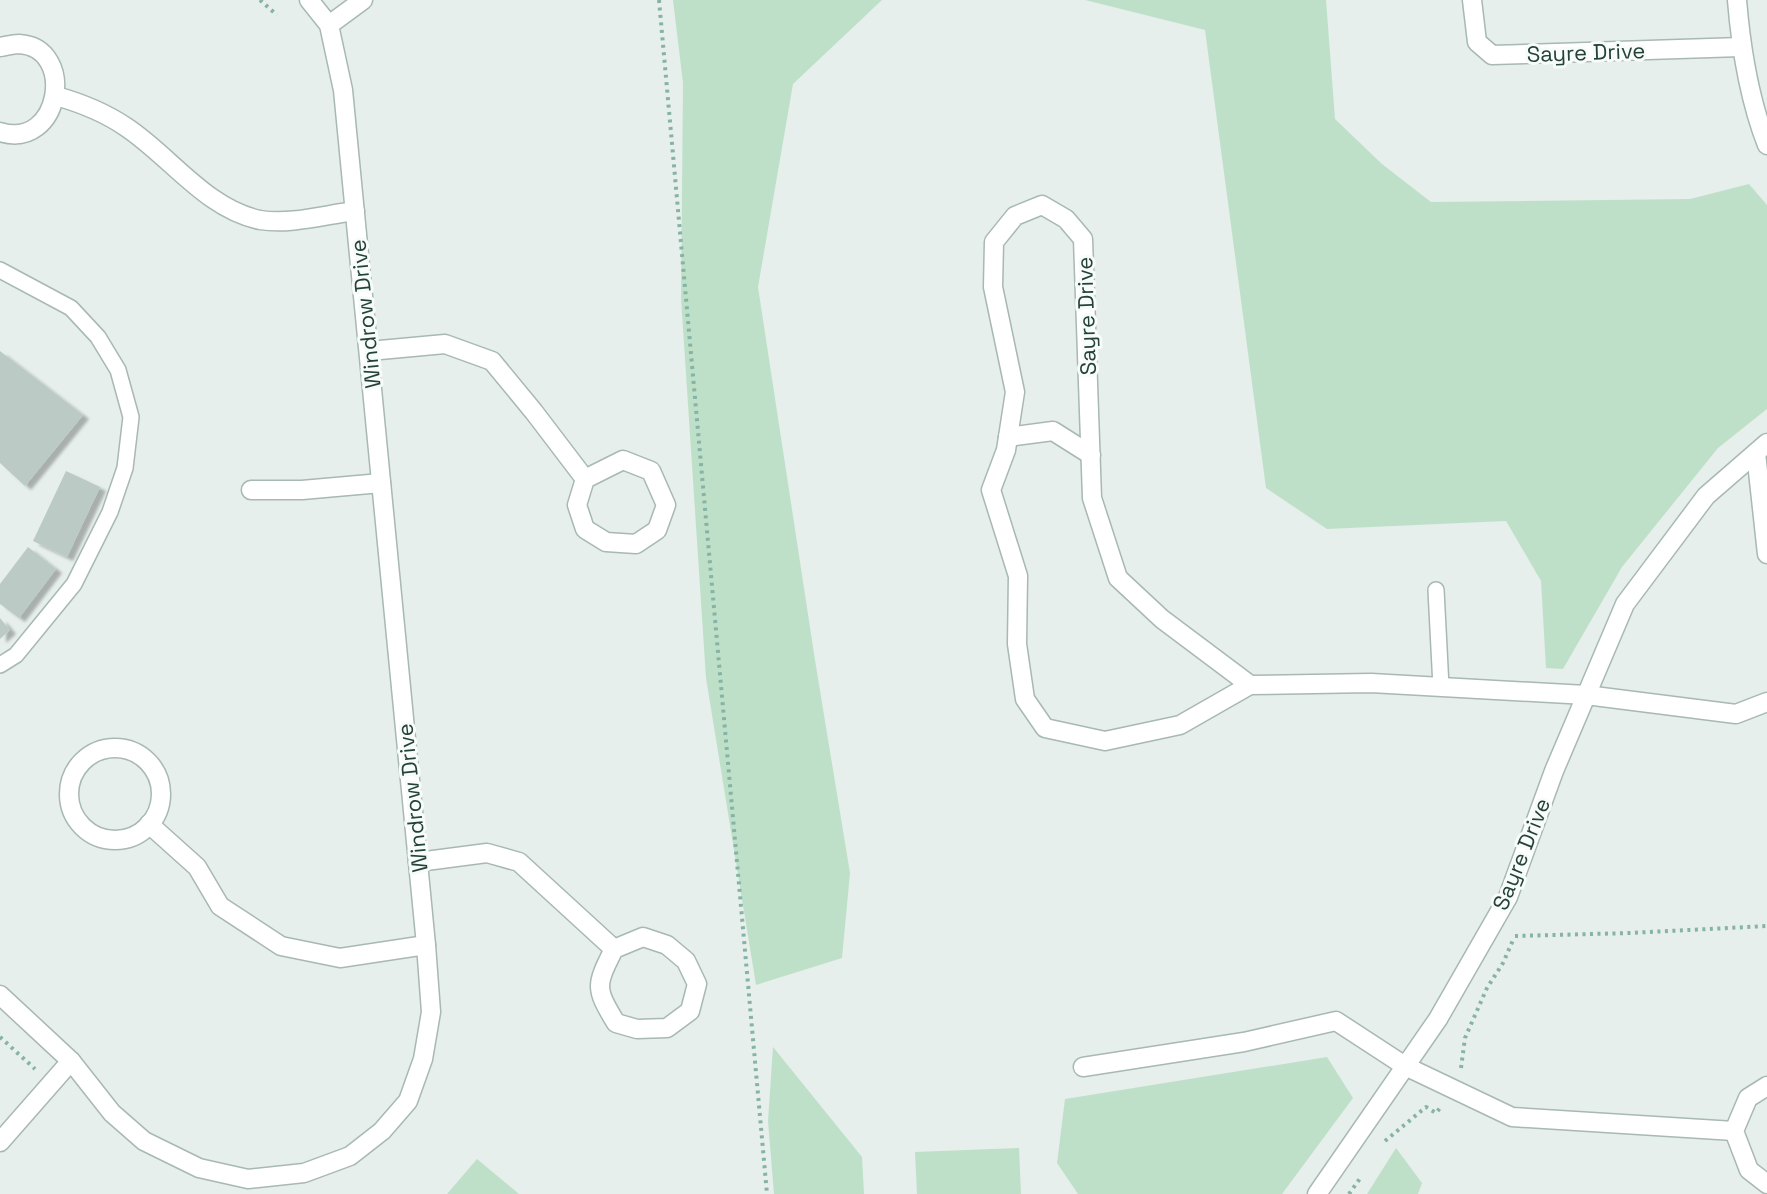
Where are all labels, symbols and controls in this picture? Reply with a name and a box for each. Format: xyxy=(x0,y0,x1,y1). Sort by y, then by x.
street label: Sayre Drive xyxy=(1526,36,1646,68)
street label: Windrow Drive xyxy=(343,238,387,390)
street label: Sayre Drive xyxy=(1070,256,1102,376)
street label: Windrow Drive xyxy=(390,722,434,874)
street label: Sayre Drive xyxy=(1486,794,1556,914)

